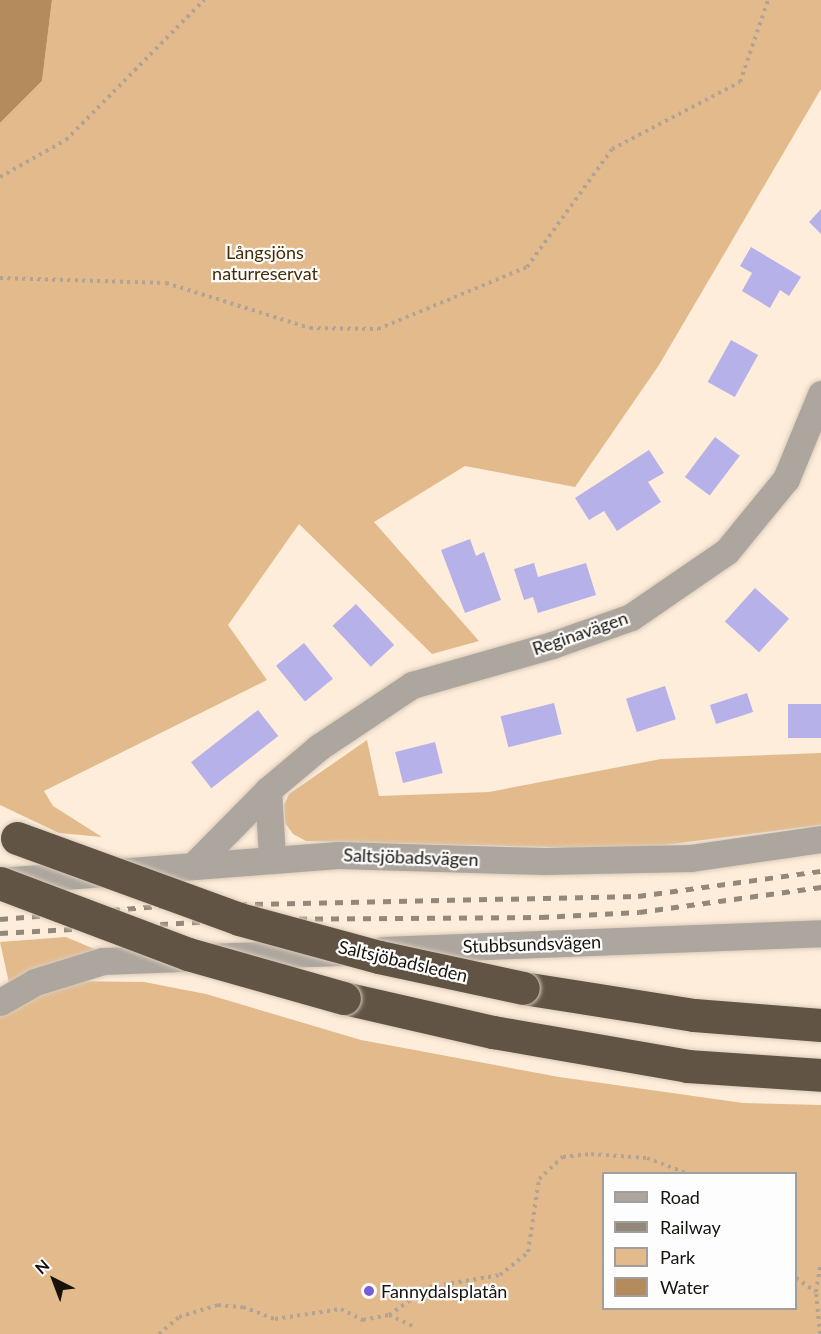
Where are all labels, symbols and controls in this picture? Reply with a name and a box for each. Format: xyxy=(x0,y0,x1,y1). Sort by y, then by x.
park label: Långsjöns naturreservat xyxy=(212,242,318,284)
street label: Reginavägen xyxy=(529,607,631,659)
street label: Saltsjöbadsvägen xyxy=(343,844,479,870)
street label: Stubbsundsvägen xyxy=(462,931,602,957)
street label: Saltsjöbadsleden xyxy=(336,936,470,986)
legend xyxy=(602,1172,797,1310)
text: Road xyxy=(660,1186,700,1208)
text: Railway xyxy=(660,1216,721,1238)
text: Park xyxy=(660,1246,695,1268)
north arrow xyxy=(24,1250,84,1310)
text: N xyxy=(31,1255,53,1277)
text: Water xyxy=(660,1276,709,1298)
place label: Fannydalsplatån xyxy=(381,1280,507,1302)
marker: Fannydalsplatån xyxy=(362,1284,376,1298)

